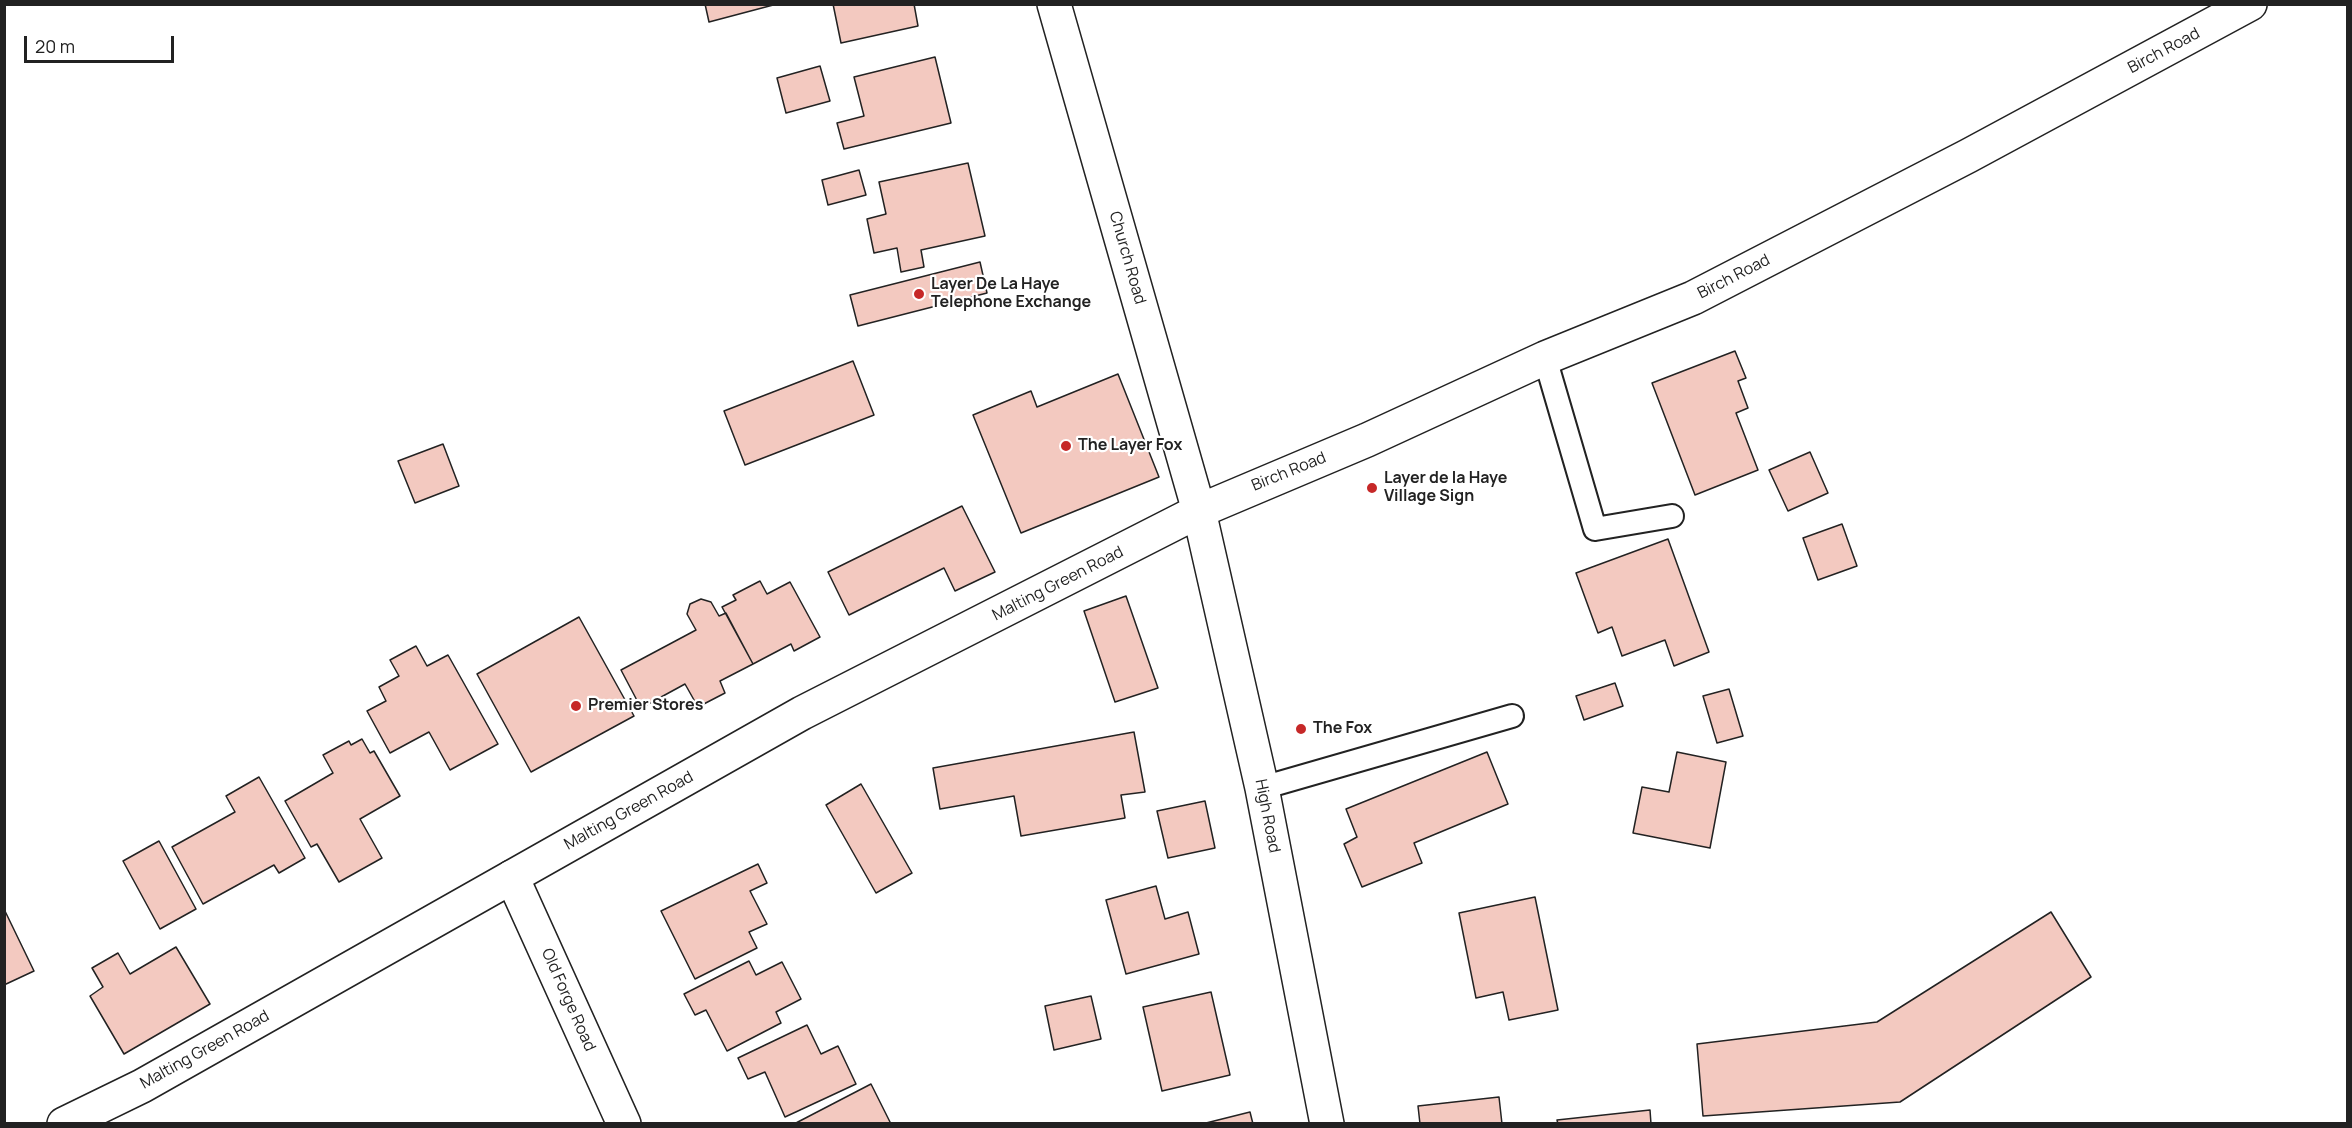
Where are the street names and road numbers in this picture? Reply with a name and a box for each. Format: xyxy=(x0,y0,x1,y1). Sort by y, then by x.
street label: Birch Road xyxy=(2125,24,2203,78)
street label: Church Road xyxy=(1105,209,1149,307)
street label: Birch Road xyxy=(1695,251,1773,303)
street label: Birch Road xyxy=(1249,448,1329,496)
street label: Malting Green Road xyxy=(989,543,1127,625)
street label: Malting Green Road xyxy=(561,768,697,854)
street label: High Road xyxy=(1250,777,1284,855)
street label: Old Forge Road xyxy=(537,946,599,1054)
street label: Malting Green Road xyxy=(137,1007,273,1093)

